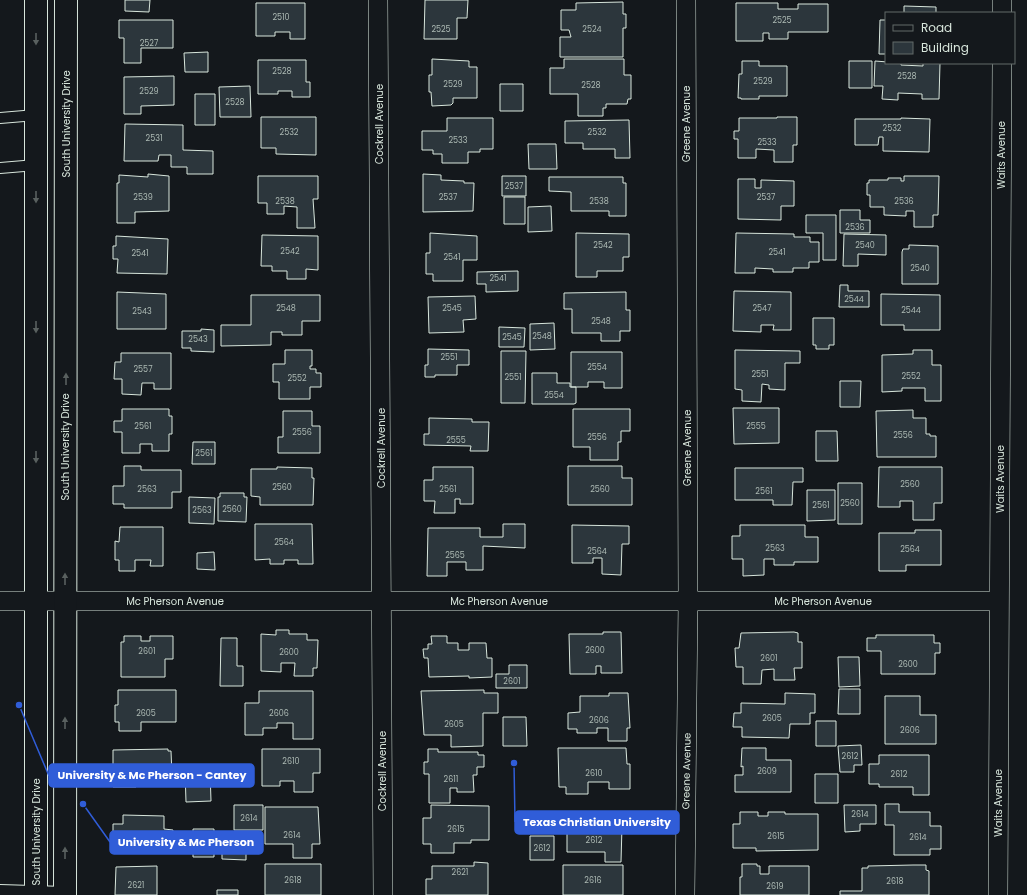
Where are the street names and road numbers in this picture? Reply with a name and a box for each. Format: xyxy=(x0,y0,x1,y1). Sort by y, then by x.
street label: South University Drive xyxy=(59,70,74,178)
street label: Cockrell Avenue xyxy=(372,84,387,164)
street label: Greene Avenue xyxy=(679,86,694,162)
street label: Waits Avenue xyxy=(994,121,1009,189)
street label: South University Drive xyxy=(58,393,73,501)
street label: Cockrell Avenue xyxy=(374,408,389,488)
street label: Greene Avenue xyxy=(680,410,695,486)
street label: Waits Avenue xyxy=(993,445,1008,513)
street label: Mc Pherson Avenue xyxy=(126,594,224,609)
street label: Mc Pherson Avenue xyxy=(450,594,548,609)
street label: Mc Pherson Avenue xyxy=(774,594,872,609)
street label: Cockrell Avenue xyxy=(375,731,390,811)
street label: Greene Avenue xyxy=(678,733,695,810)
street label: Waits Avenue xyxy=(991,769,1006,837)
street label: South University Drive xyxy=(29,778,44,886)

